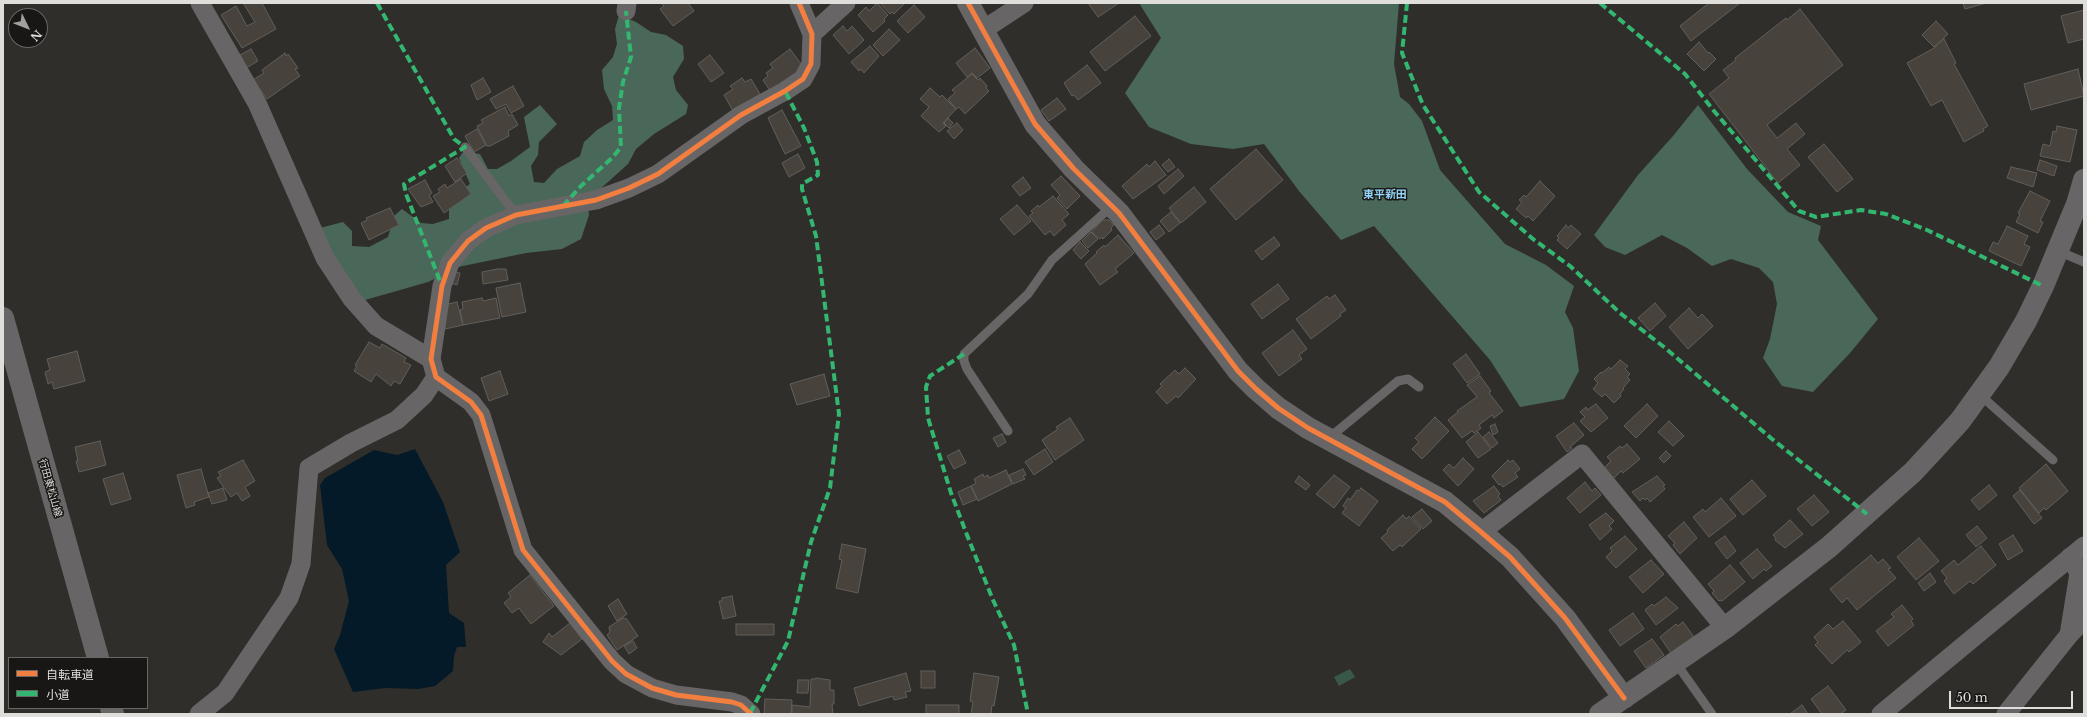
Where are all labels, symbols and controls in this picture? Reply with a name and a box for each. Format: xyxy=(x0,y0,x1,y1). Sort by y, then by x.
north arrow xyxy=(8,8,48,48)
text: N xyxy=(27,27,45,44)
district label: 東平新田 xyxy=(1363,188,1407,202)
street label: 行田東松山線 xyxy=(36,458,64,518)
legend xyxy=(8,657,148,709)
text: 自転車道 xyxy=(46,667,94,682)
scale bar xyxy=(1951,683,2075,709)
text: 小道 xyxy=(46,687,70,702)
text: 50 m xyxy=(1956,690,1988,705)

